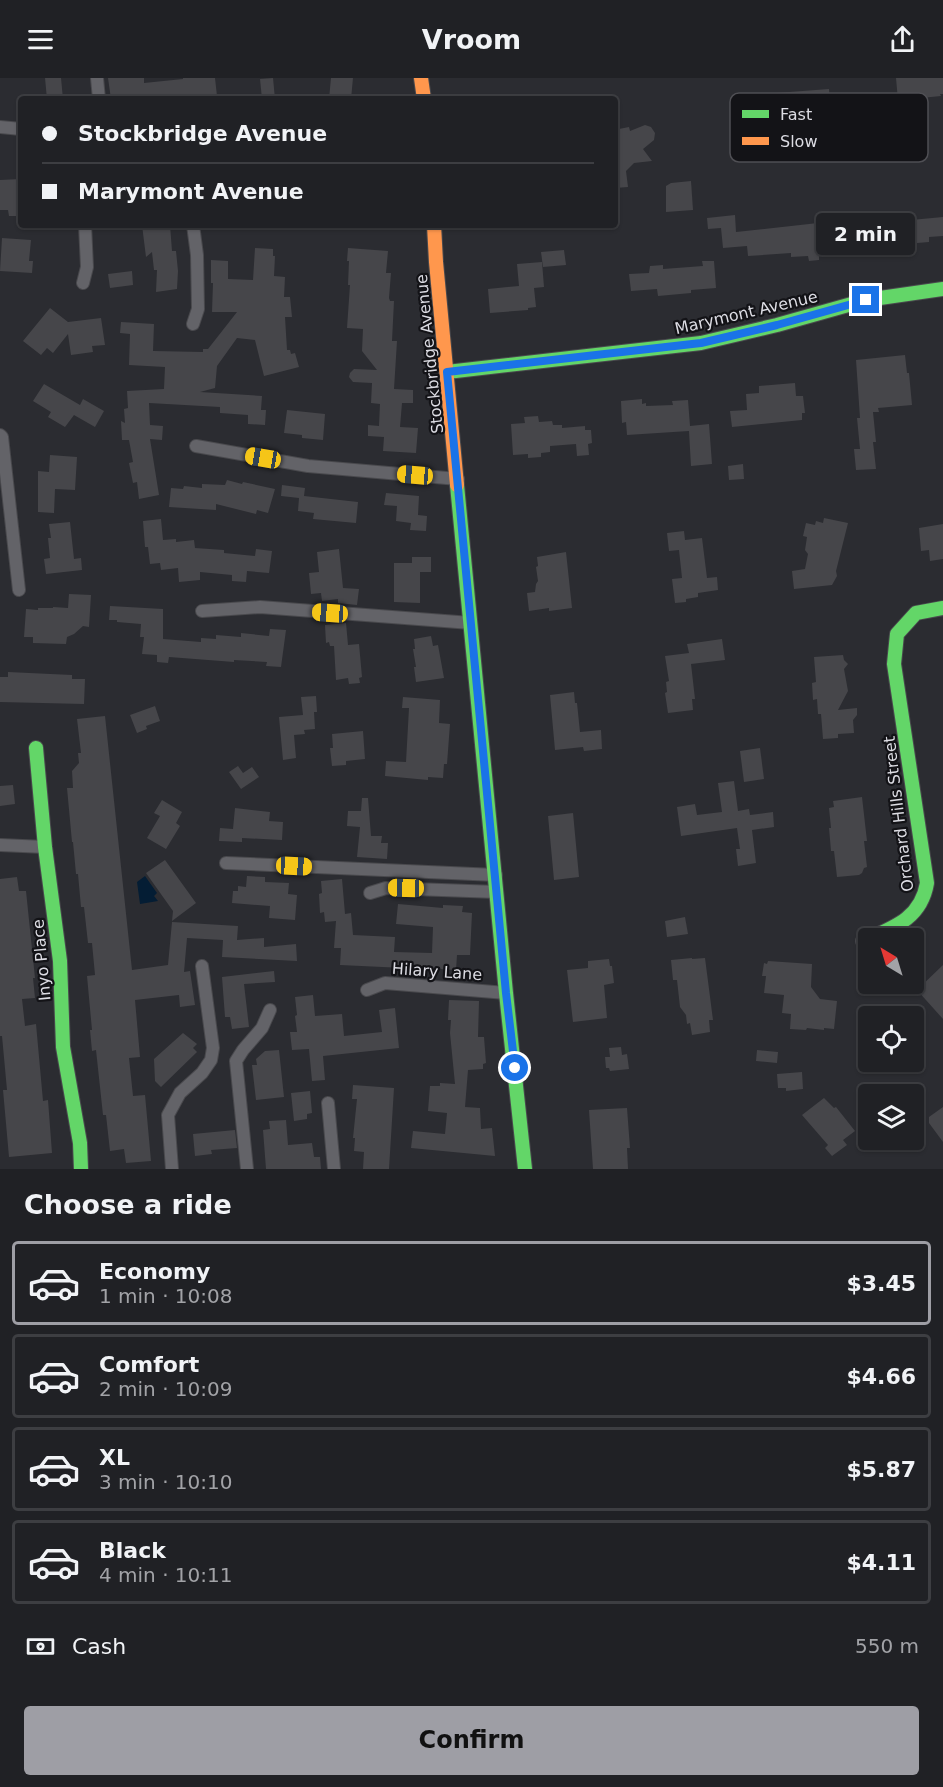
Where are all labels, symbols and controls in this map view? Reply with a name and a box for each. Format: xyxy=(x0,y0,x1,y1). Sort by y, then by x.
icon: menu xyxy=(24,23,57,56)
icon: share xyxy=(886,23,919,56)
text: Vroom xyxy=(422,24,521,55)
legend xyxy=(730,93,928,162)
text: Fast xyxy=(780,105,812,124)
text: Stockbridge Avenue xyxy=(78,121,327,146)
text: Slow xyxy=(780,132,817,151)
text: Marymont Avenue xyxy=(78,179,304,204)
callout: 2 min xyxy=(816,213,916,255)
text: 2 min xyxy=(834,222,897,246)
street label: Stockbridge Avenue xyxy=(412,273,447,435)
route end xyxy=(852,286,879,313)
street label: Marymont Avenue xyxy=(673,287,819,338)
car xyxy=(244,446,282,470)
car xyxy=(396,464,434,486)
car xyxy=(311,603,349,623)
street label: Orchard Hills Street xyxy=(880,735,917,893)
car xyxy=(276,856,312,876)
car xyxy=(388,879,424,897)
street label: Inyo Place xyxy=(28,918,55,1002)
north arrow xyxy=(858,928,924,994)
map controls xyxy=(858,928,924,1150)
street label: Hilary Lane xyxy=(391,959,483,984)
button: locate xyxy=(858,1006,924,1072)
route start xyxy=(501,1054,528,1081)
button: layers xyxy=(858,1084,924,1150)
text: Choose a ride xyxy=(24,1189,232,1220)
icon: car xyxy=(27,1256,81,1310)
text: Economy xyxy=(99,1259,210,1284)
text: $3.45 xyxy=(846,1271,916,1296)
text: 1 min · 10:08 xyxy=(99,1284,233,1308)
icon: car xyxy=(27,1349,81,1403)
text: Comfort xyxy=(99,1352,199,1377)
text: $4.66 xyxy=(846,1364,916,1389)
text: 2 min · 10:09 xyxy=(99,1377,233,1401)
icon: car xyxy=(27,1442,81,1496)
text: XL xyxy=(99,1445,130,1470)
text: $5.87 xyxy=(846,1457,916,1482)
text: 3 min · 10:10 xyxy=(99,1470,233,1494)
icon: car xyxy=(27,1535,81,1589)
text: Black xyxy=(99,1538,166,1563)
text: $4.11 xyxy=(846,1550,916,1575)
text: 4 min · 10:11 xyxy=(99,1563,233,1587)
icon: cash xyxy=(24,1630,57,1663)
text: Cash xyxy=(72,1634,126,1659)
text: 550 m xyxy=(855,1634,919,1658)
button: Confirm xyxy=(24,1706,919,1775)

